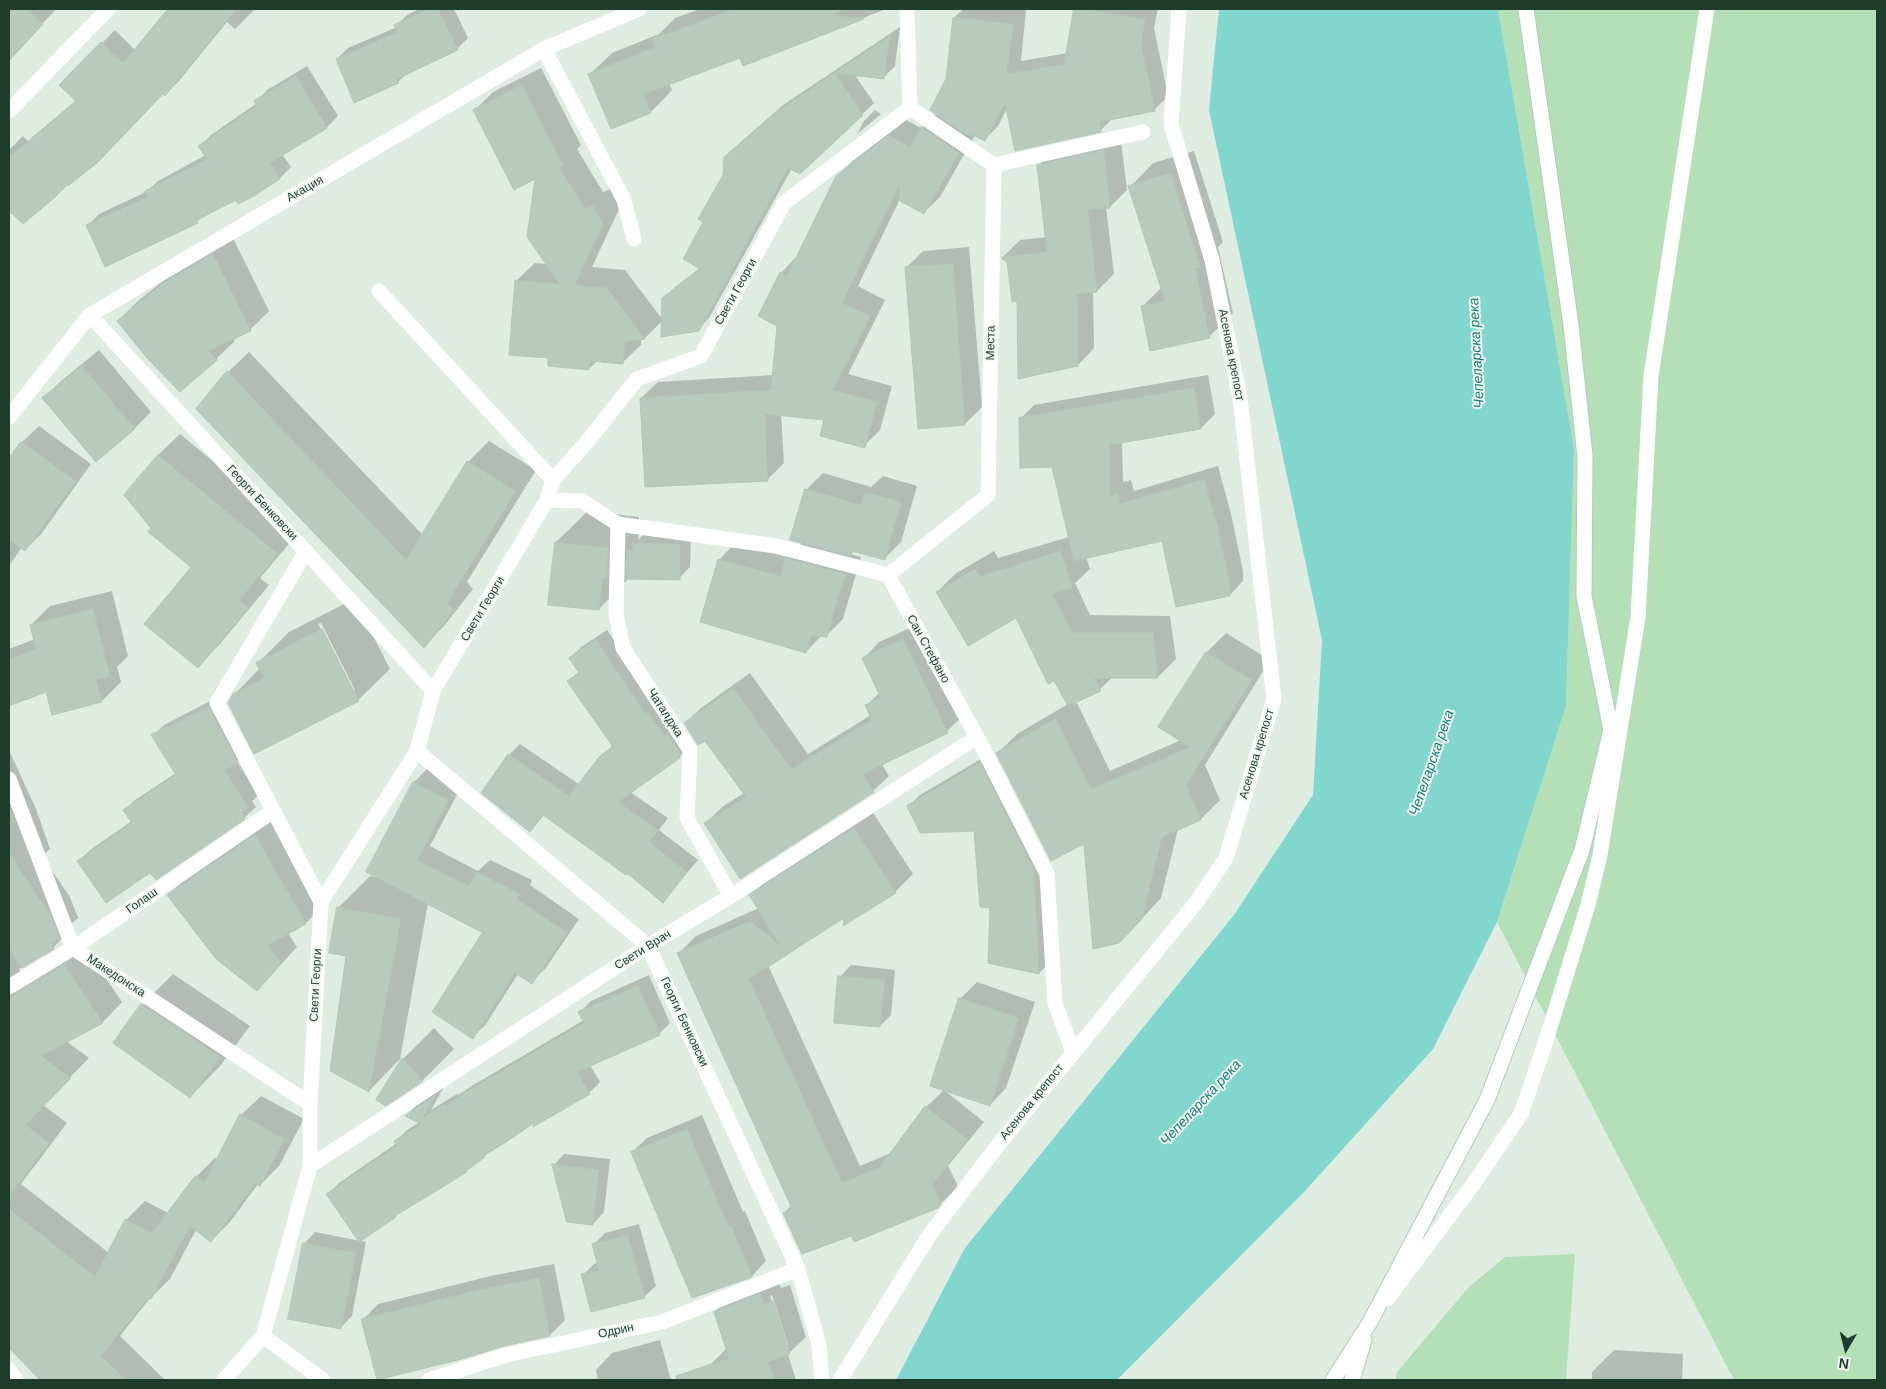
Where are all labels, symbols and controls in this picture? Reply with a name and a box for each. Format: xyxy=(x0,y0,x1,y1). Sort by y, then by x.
street label: Акация xyxy=(284,173,326,205)
street label: Свети Георги xyxy=(712,256,760,328)
water label: Чепеларска река xyxy=(1466,297,1488,409)
street label: Асенова крепост xyxy=(1215,308,1247,402)
street label: Места xyxy=(983,325,999,361)
street label: Георги Бенковски xyxy=(223,462,301,544)
street label: Свети Георги xyxy=(458,574,508,644)
street label: Сан Стефано xyxy=(903,612,953,686)
street label: Чаталджа xyxy=(644,686,686,740)
street label: Асенова крепост xyxy=(1236,707,1278,801)
water label: Чепеларска река xyxy=(1406,708,1458,818)
street label: Голаш xyxy=(123,885,161,917)
street label: Свети Врач xyxy=(612,927,674,973)
street label: Свети Георги xyxy=(307,948,325,1022)
street label: Македонска xyxy=(84,952,148,1000)
street label: Георги Бенковски xyxy=(657,975,711,1069)
water label: Чепеларска река xyxy=(1157,1057,1245,1149)
street label: Асенова крепост xyxy=(997,1061,1067,1143)
street label: Одрин xyxy=(597,1320,635,1342)
north arrow xyxy=(1821,1324,1871,1374)
text: N xyxy=(1838,1355,1850,1372)

